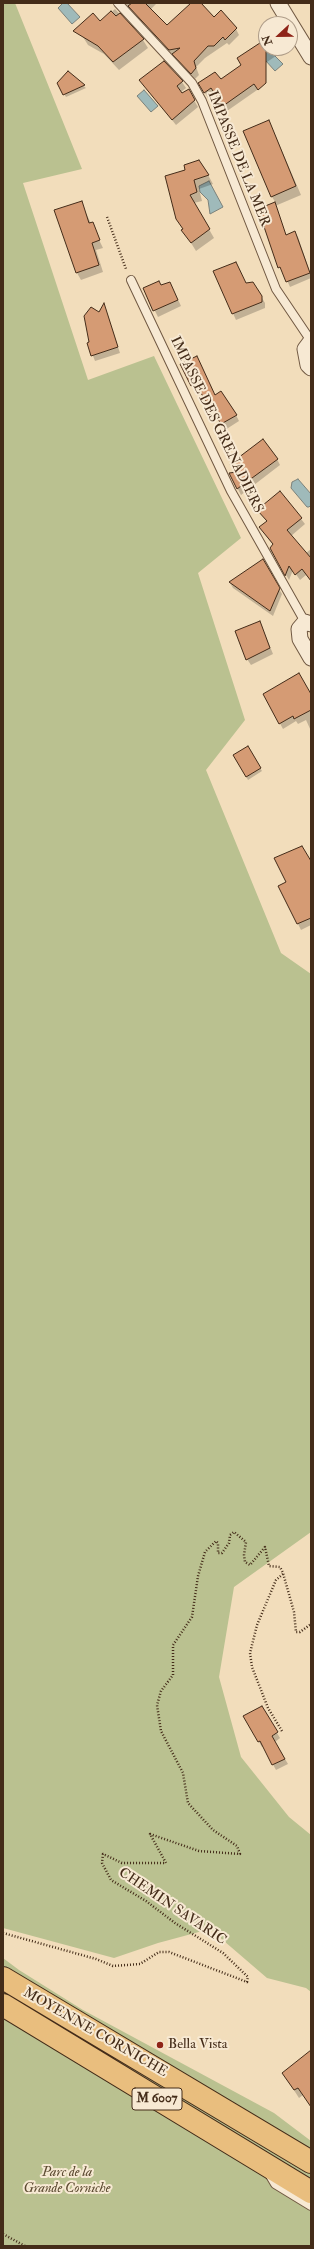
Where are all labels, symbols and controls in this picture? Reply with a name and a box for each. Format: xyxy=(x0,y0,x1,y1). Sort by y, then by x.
north arrow xyxy=(258,16,298,56)
text: N xyxy=(259,33,275,47)
street label: IMPASSE DE LA MER xyxy=(203,89,273,229)
street label: IMPASSE DES GRENADIERS xyxy=(166,334,266,516)
street label: CHEMIN SAVARIC xyxy=(115,1865,229,1949)
street label: MOYENNE CORNICHE xyxy=(20,1985,170,2081)
place label: Bella Vista xyxy=(168,2037,228,2053)
marker: Bella Vista xyxy=(155,2040,165,2050)
road number: M 6007 xyxy=(132,2088,182,2110)
park label: Parc de la Grande Corniche xyxy=(24,2165,110,2198)

